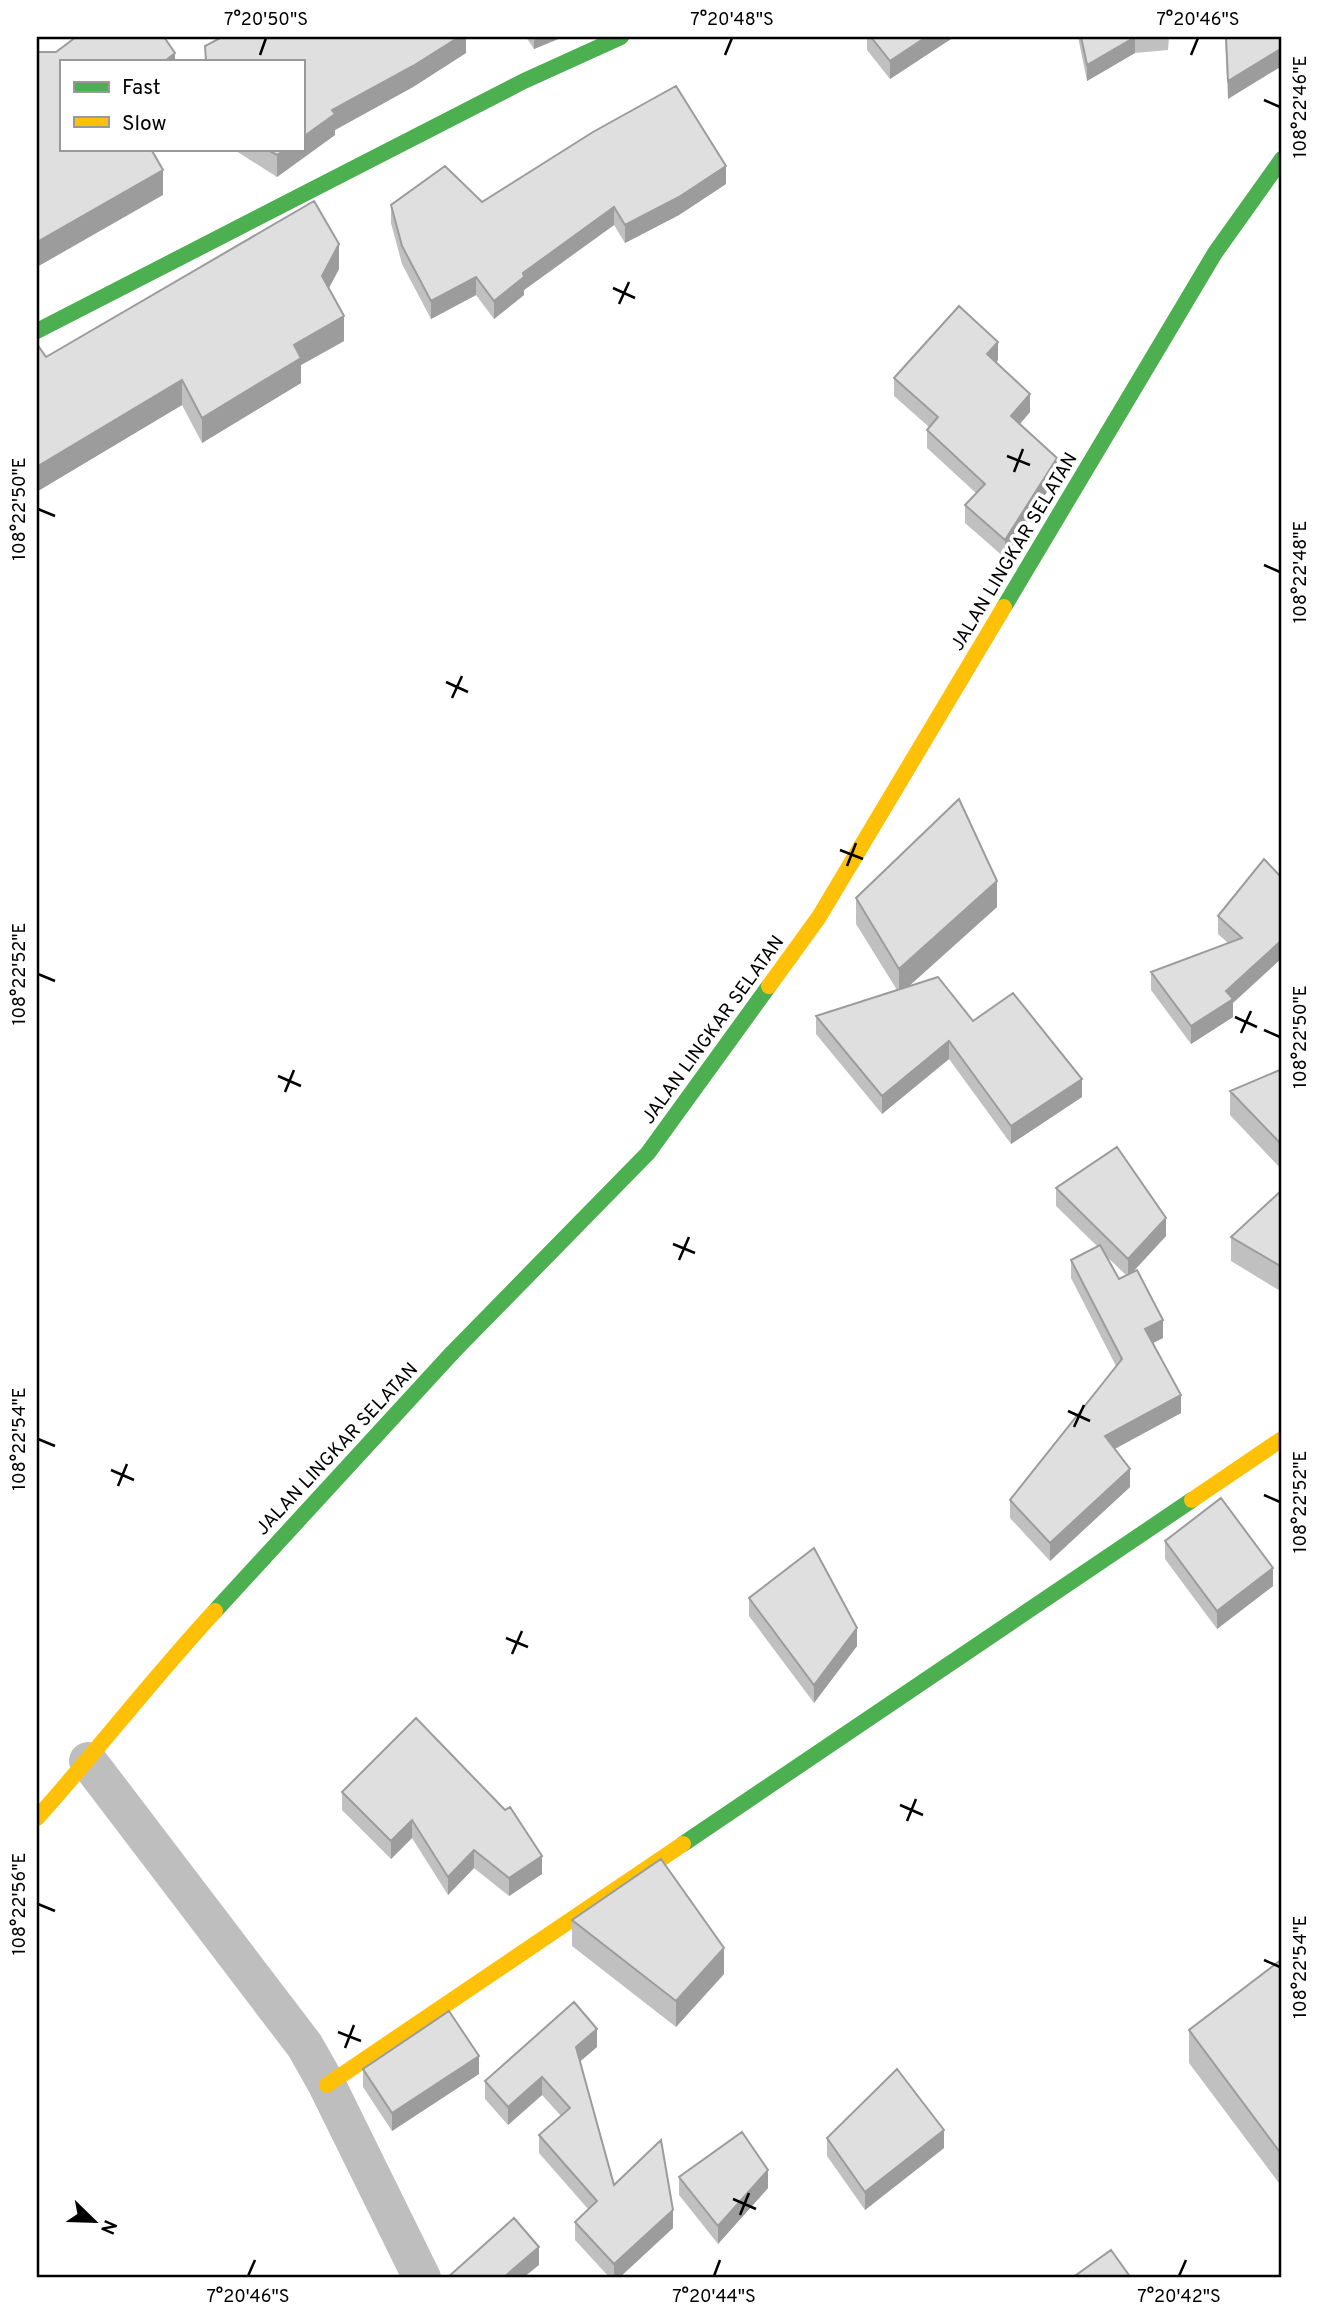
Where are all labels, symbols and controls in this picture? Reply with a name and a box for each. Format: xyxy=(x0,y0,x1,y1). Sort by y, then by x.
text: 7°20'50"S xyxy=(224,9,308,32)
text: 7°20'48"S xyxy=(690,9,774,32)
text: 7°20'46"S xyxy=(1156,9,1240,32)
text: 108°22'46"E xyxy=(1290,56,1313,158)
legend xyxy=(60,60,304,150)
text: Fast xyxy=(122,75,161,102)
text: Slow xyxy=(122,111,167,138)
street label: JALAN LINGKAR SELATAN xyxy=(946,448,1084,656)
text: 108°22'50"E xyxy=(9,457,32,561)
text: 108°22'48"E xyxy=(1290,521,1313,623)
text: 108°22'52"E xyxy=(9,923,32,1025)
street label: JALAN LINGKAR SELATAN xyxy=(637,931,790,1129)
text: 108°22'50"E xyxy=(1290,985,1313,1089)
street label: JALAN LINGKAR SELATAN xyxy=(251,1358,424,1541)
text: 108°22'54"E xyxy=(9,1387,32,1491)
text: 108°22'52"E xyxy=(1290,1451,1313,1553)
text: 108°22'56"E xyxy=(9,1853,32,1955)
text: 108°22'54"E xyxy=(1290,1915,1313,2019)
north arrow xyxy=(60,2186,130,2256)
text: N xyxy=(94,2216,122,2238)
text: 7°20'46"S xyxy=(206,2286,290,2309)
text: 7°20'44"S xyxy=(672,2286,756,2309)
text: 7°20'42"S xyxy=(1137,2286,1221,2309)

